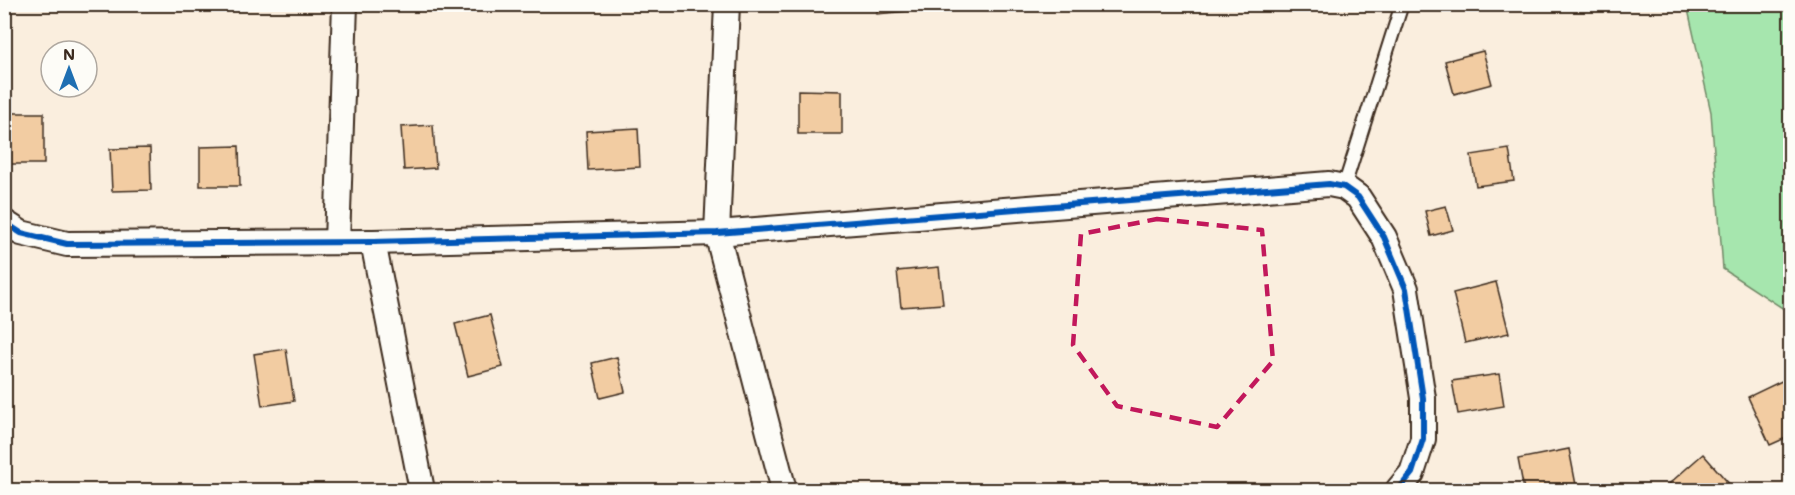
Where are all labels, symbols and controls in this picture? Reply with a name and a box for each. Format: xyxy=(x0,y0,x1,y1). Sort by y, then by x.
north arrow xyxy=(39,39,99,99)
text: N xyxy=(63,43,75,64)

